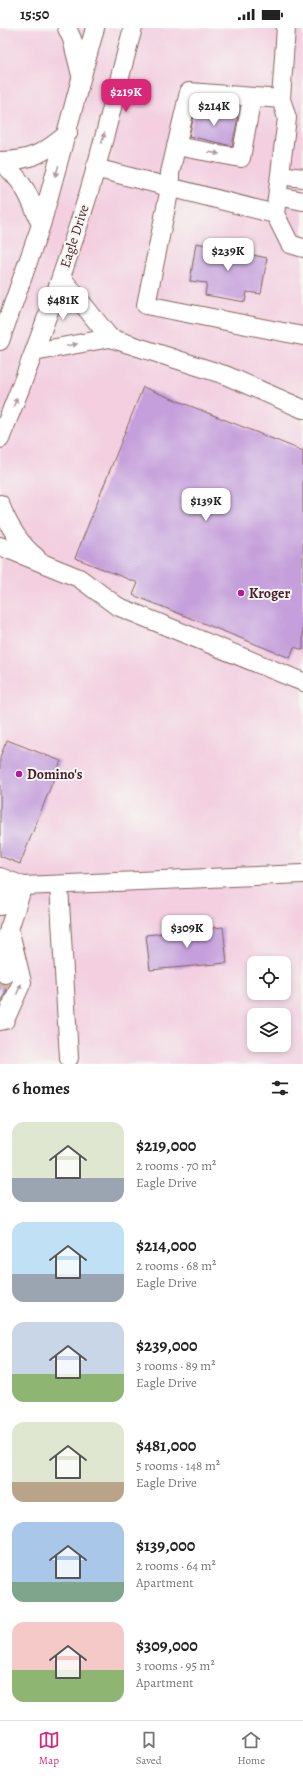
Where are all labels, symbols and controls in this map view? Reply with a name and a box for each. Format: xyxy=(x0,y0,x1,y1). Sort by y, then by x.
text: 15:50 xyxy=(20,4,49,24)
pin: $219K xyxy=(98,79,154,113)
text: $219K xyxy=(110,83,142,100)
pin: $214K xyxy=(186,93,242,127)
text: $214K xyxy=(198,97,230,114)
one-way arrow xyxy=(100,132,106,144)
one-way arrow xyxy=(208,150,220,156)
one-way arrow xyxy=(54,165,60,177)
street label: Eagle Drive xyxy=(55,202,94,270)
pin: $239K xyxy=(200,238,256,272)
text: $239K xyxy=(212,242,244,259)
pin: $481K xyxy=(35,287,91,321)
text: $481K xyxy=(47,291,79,308)
one-way arrow xyxy=(66,342,78,348)
one-way arrow xyxy=(12,397,18,409)
pin: $139K xyxy=(178,488,234,522)
text: $139K xyxy=(191,492,221,509)
place label: Kroger xyxy=(249,584,291,603)
marker: Kroger xyxy=(236,588,246,598)
place label: Domino's xyxy=(27,765,83,784)
marker: Domino's xyxy=(14,769,24,779)
pin: $309K xyxy=(159,915,215,949)
text: $309K xyxy=(171,919,203,936)
map controls xyxy=(247,956,291,1052)
button: locate xyxy=(247,956,291,1000)
one-way arrow xyxy=(16,983,22,995)
button: layers xyxy=(247,1008,291,1052)
text: 6 homes xyxy=(12,1077,70,1100)
icon: filters xyxy=(269,1077,291,1099)
text: $219,000 xyxy=(136,1134,196,1157)
icon: home xyxy=(44,1138,92,1186)
text: 2 rooms · 70 m² xyxy=(136,1157,216,1174)
text: Eagle Drive xyxy=(136,1174,197,1191)
text: $214,000 xyxy=(136,1234,196,1257)
icon: home xyxy=(44,1238,92,1286)
text: 2 rooms · 68 m² xyxy=(136,1257,216,1274)
text: Eagle Drive xyxy=(136,1274,197,1291)
text: $239,000 xyxy=(136,1334,198,1357)
icon: home xyxy=(44,1338,92,1386)
text: 3 rooms · 89 m² xyxy=(136,1357,215,1374)
text: Eagle Drive xyxy=(136,1374,197,1391)
text: $481,000 xyxy=(136,1434,196,1457)
icon: home xyxy=(44,1438,92,1486)
text: 5 rooms · 148 m² xyxy=(136,1457,220,1474)
text: Eagle Drive xyxy=(136,1474,197,1491)
text: $139,000 xyxy=(136,1534,195,1557)
icon: home xyxy=(44,1538,92,1586)
text: 2 rooms · 64 m² xyxy=(136,1557,216,1574)
text: Apartment xyxy=(136,1574,194,1591)
text: $309,000 xyxy=(136,1634,198,1657)
icon: home xyxy=(44,1638,92,1686)
text: 3 rooms · 95 m² xyxy=(136,1657,215,1674)
text: Apartment xyxy=(136,1674,194,1691)
tab: Map xyxy=(38,1729,60,1768)
tab: Saved xyxy=(136,1729,162,1768)
tab: Home xyxy=(237,1729,265,1768)

